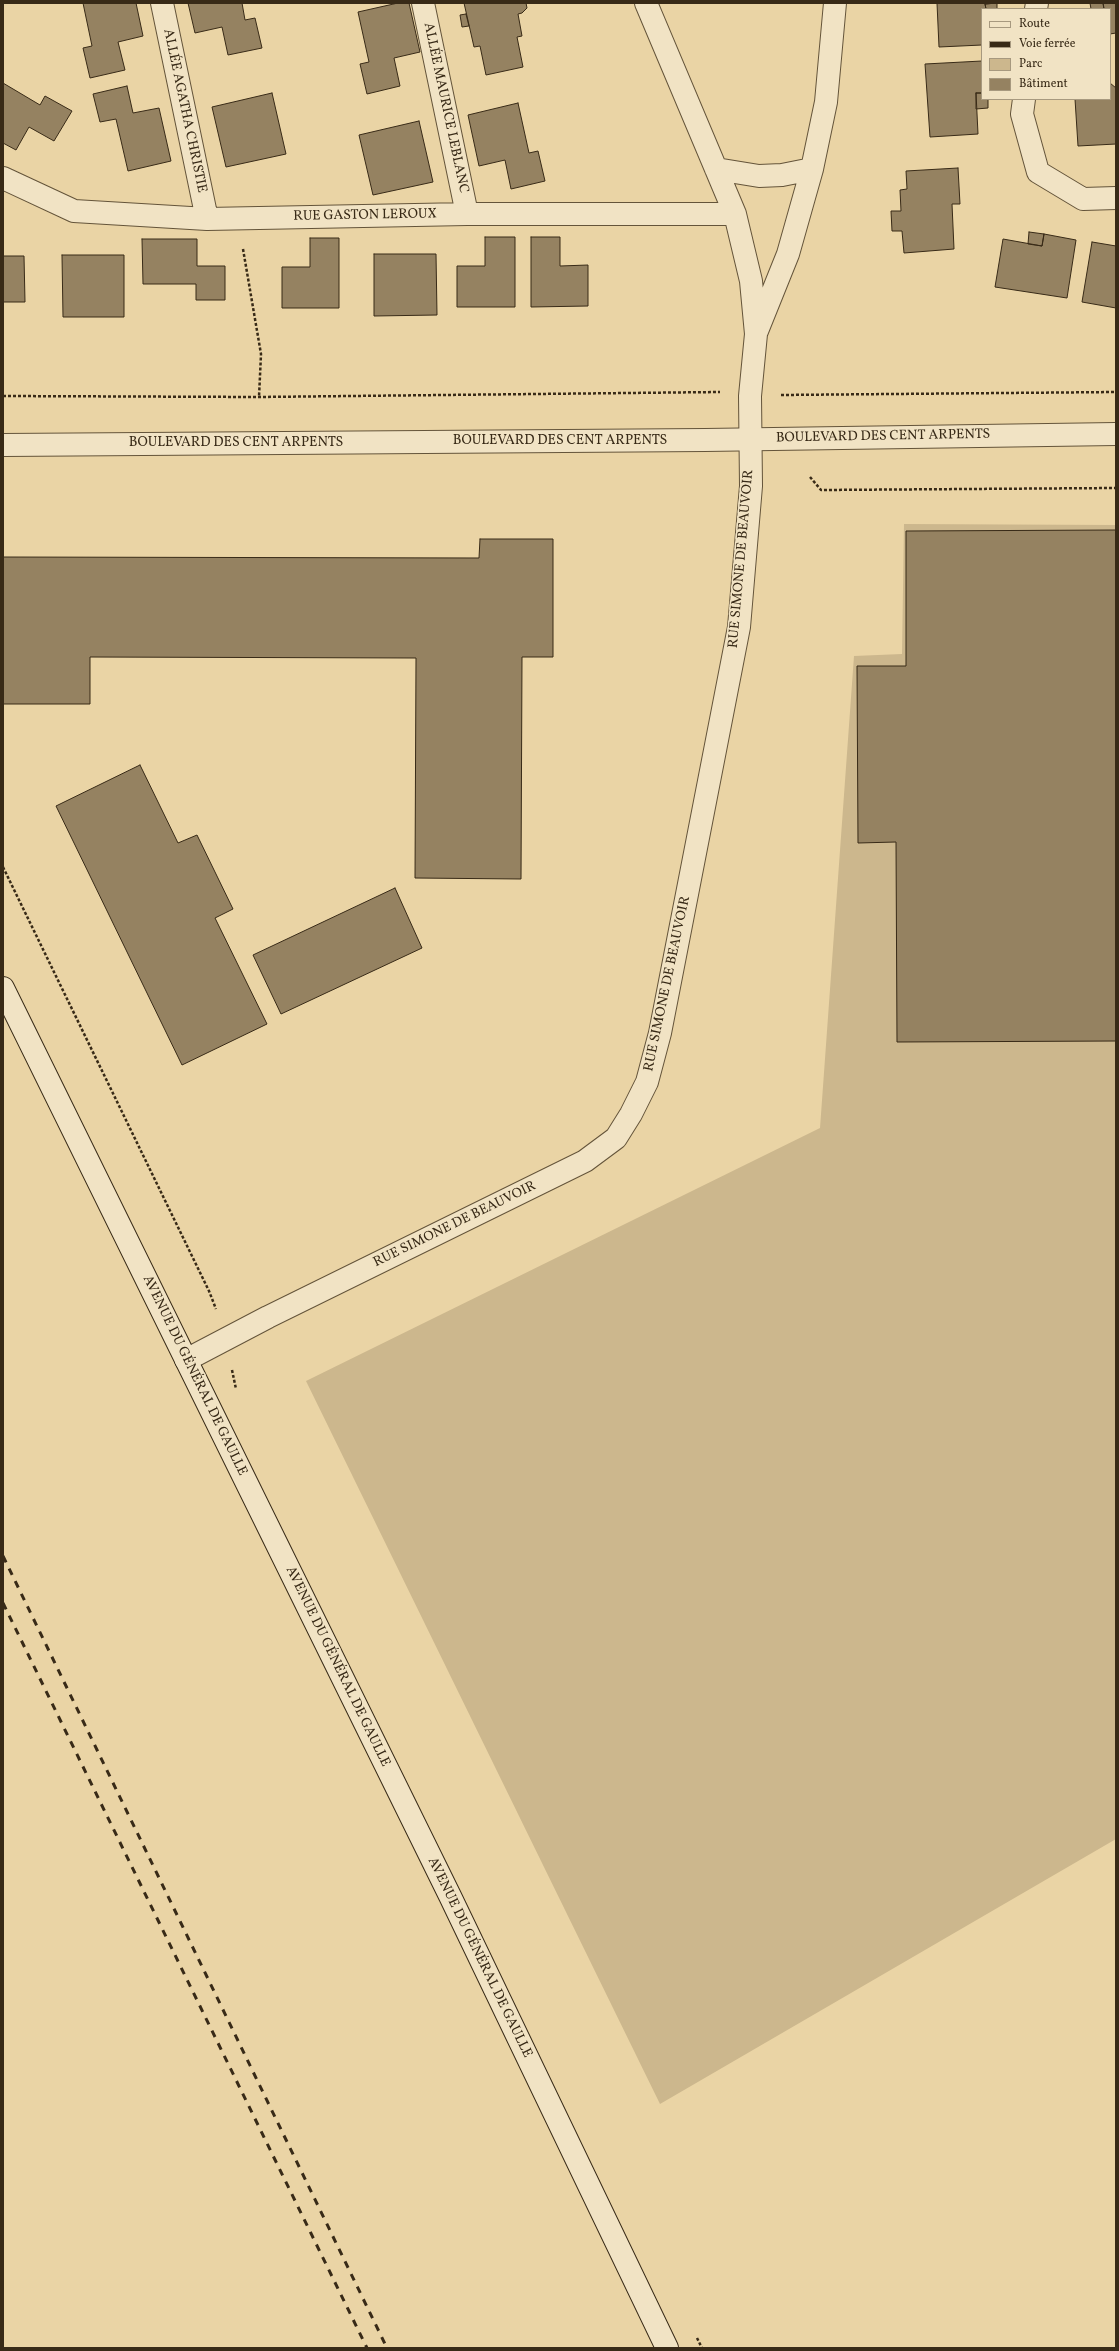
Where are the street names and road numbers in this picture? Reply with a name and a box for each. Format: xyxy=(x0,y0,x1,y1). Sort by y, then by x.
street label: ALLÉE MAURICE LEBLANC xyxy=(419,21,471,195)
street label: ALLÉE AGATHA CHRISTIE xyxy=(158,28,210,194)
street label: RUE GASTON LEROUX xyxy=(293,206,437,226)
street label: BOULEVARD DES CENT ARPENTS xyxy=(776,427,990,447)
street label: BOULEVARD DES CENT ARPENTS xyxy=(453,433,667,449)
street label: BOULEVARD DES CENT ARPENTS xyxy=(129,435,343,451)
street label: RUE SIMONE DE BEAUVOIR xyxy=(726,469,758,649)
street label: RUE SIMONE DE BEAUVOIR xyxy=(641,895,695,1073)
street label: RUE SIMONE DE BEAUVOIR xyxy=(371,1178,539,1272)
street label: AVENUE DU GÉNÉRAL DE GAULLE xyxy=(138,1273,250,1479)
street label: AVENUE DU GÉNÉRAL DE GAULLE xyxy=(281,1564,393,1770)
street label: AVENUE DU GÉNÉRAL DE GAULLE xyxy=(423,1855,535,2061)

